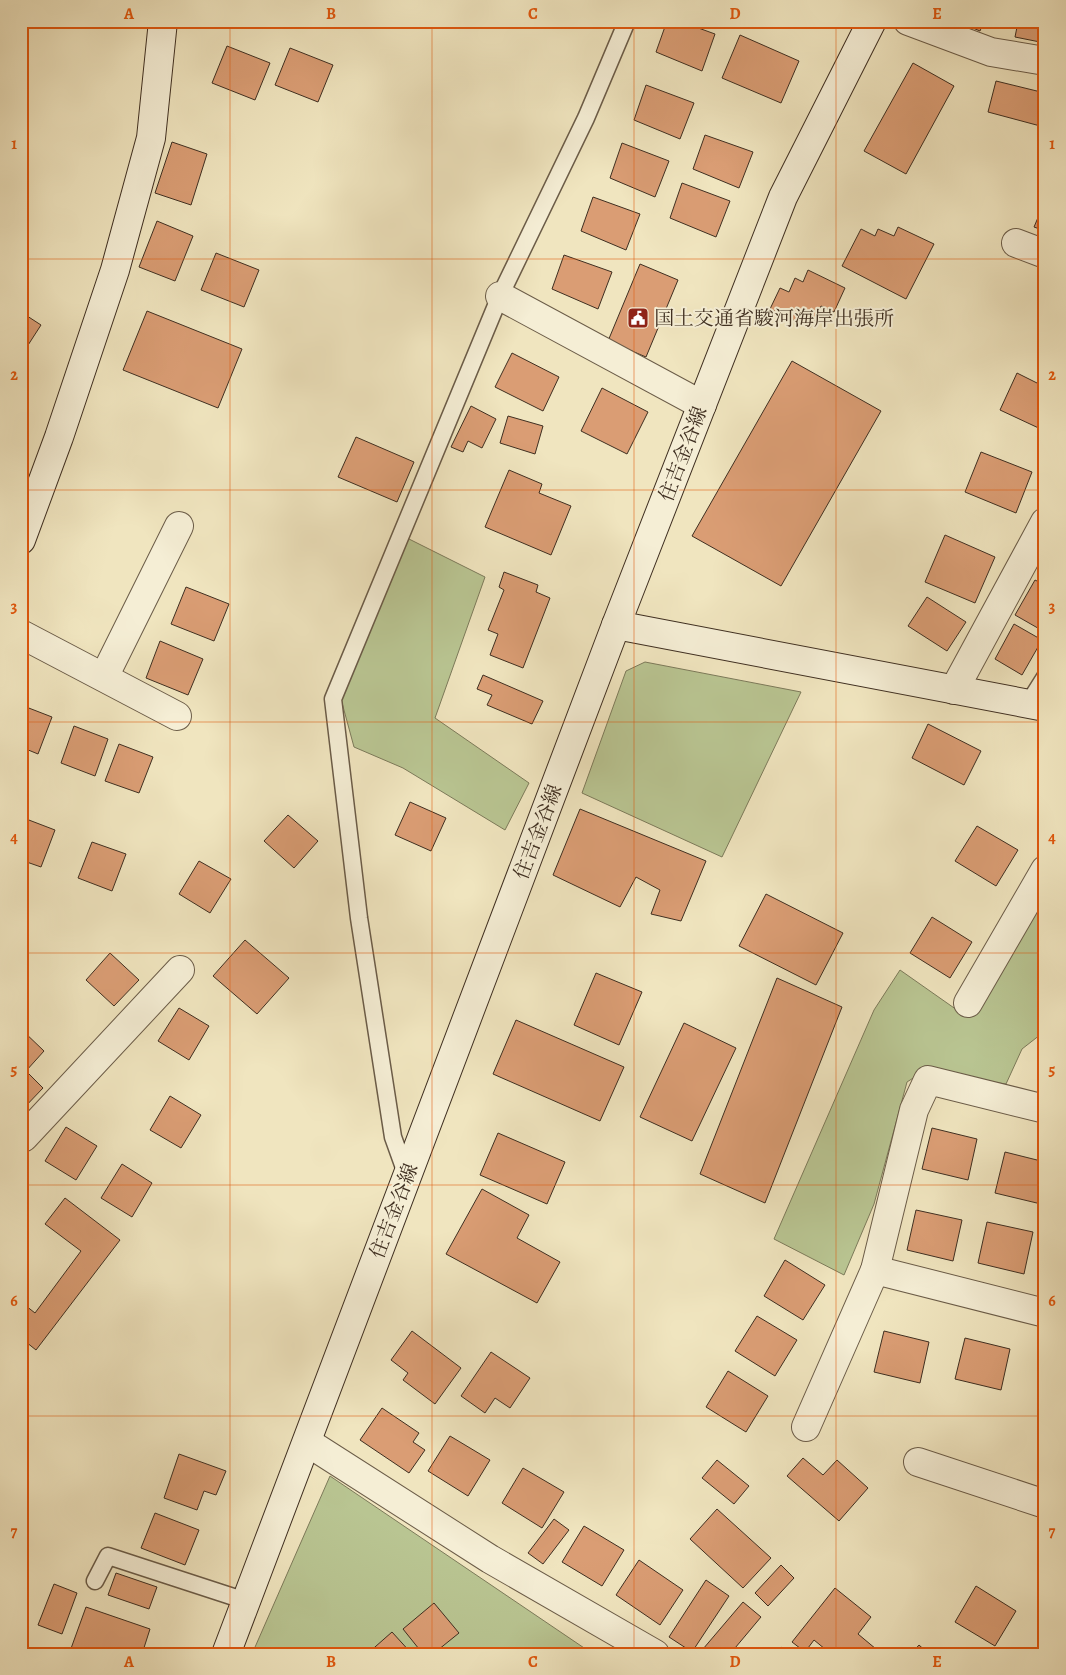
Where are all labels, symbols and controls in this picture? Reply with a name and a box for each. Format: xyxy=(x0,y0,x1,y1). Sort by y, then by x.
text: A xyxy=(123,3,135,25)
text: B xyxy=(326,3,336,25)
text: C xyxy=(528,3,538,25)
text: D xyxy=(729,3,741,25)
text: E xyxy=(932,3,942,25)
text: 1 xyxy=(11,133,17,155)
text: 1 xyxy=(1049,133,1055,155)
place label: 国土交通省駿河海岸出張所 xyxy=(654,305,894,332)
public building icon: 国土交通省駿河海岸出張所 xyxy=(626,306,650,330)
text: 2 xyxy=(10,364,18,386)
text: 2 xyxy=(1048,364,1056,386)
street label: 住吉金谷線 xyxy=(652,402,714,506)
text: 3 xyxy=(11,596,18,618)
text: 3 xyxy=(1049,596,1056,618)
street label: 住吉金谷線 xyxy=(507,780,569,884)
text: 4 xyxy=(10,827,18,849)
text: 4 xyxy=(1048,827,1056,849)
text: 5 xyxy=(11,1059,18,1081)
text: 5 xyxy=(1049,1059,1056,1081)
street label: 住吉金谷線 xyxy=(363,1159,425,1263)
text: 6 xyxy=(10,1290,18,1312)
text: 6 xyxy=(1048,1290,1056,1312)
text: 7 xyxy=(11,1521,18,1543)
text: 7 xyxy=(1049,1521,1056,1543)
text: A xyxy=(123,1651,135,1673)
text: B xyxy=(326,1651,336,1673)
text: C xyxy=(528,1651,538,1673)
text: D xyxy=(729,1651,741,1673)
text: E xyxy=(932,1651,942,1673)

